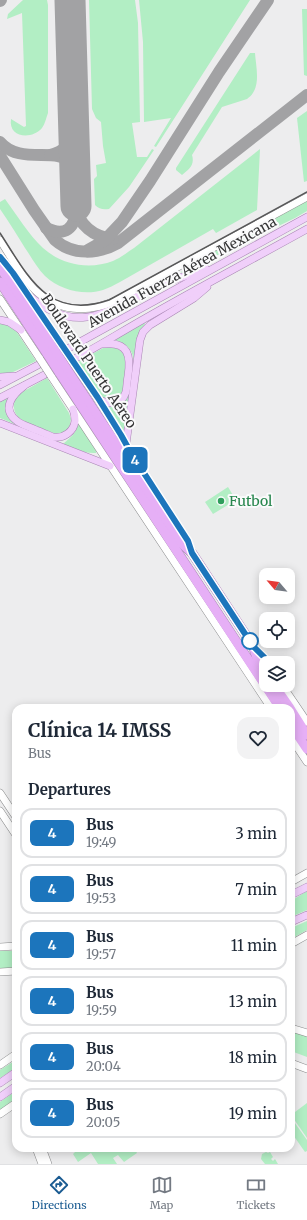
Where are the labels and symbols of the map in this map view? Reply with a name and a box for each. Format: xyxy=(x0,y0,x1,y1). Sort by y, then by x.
street label: Avenida Fuerza Aérea Mexicana xyxy=(84,212,280,332)
street label: Boulevard Puerto Aéreo xyxy=(37,290,141,432)
line badge: 4 xyxy=(122,447,148,473)
place label: Futbol xyxy=(229,492,273,510)
marker: Futbol xyxy=(216,496,226,506)
north arrow xyxy=(259,568,295,604)
unlabelled marker xyxy=(241,632,259,650)

